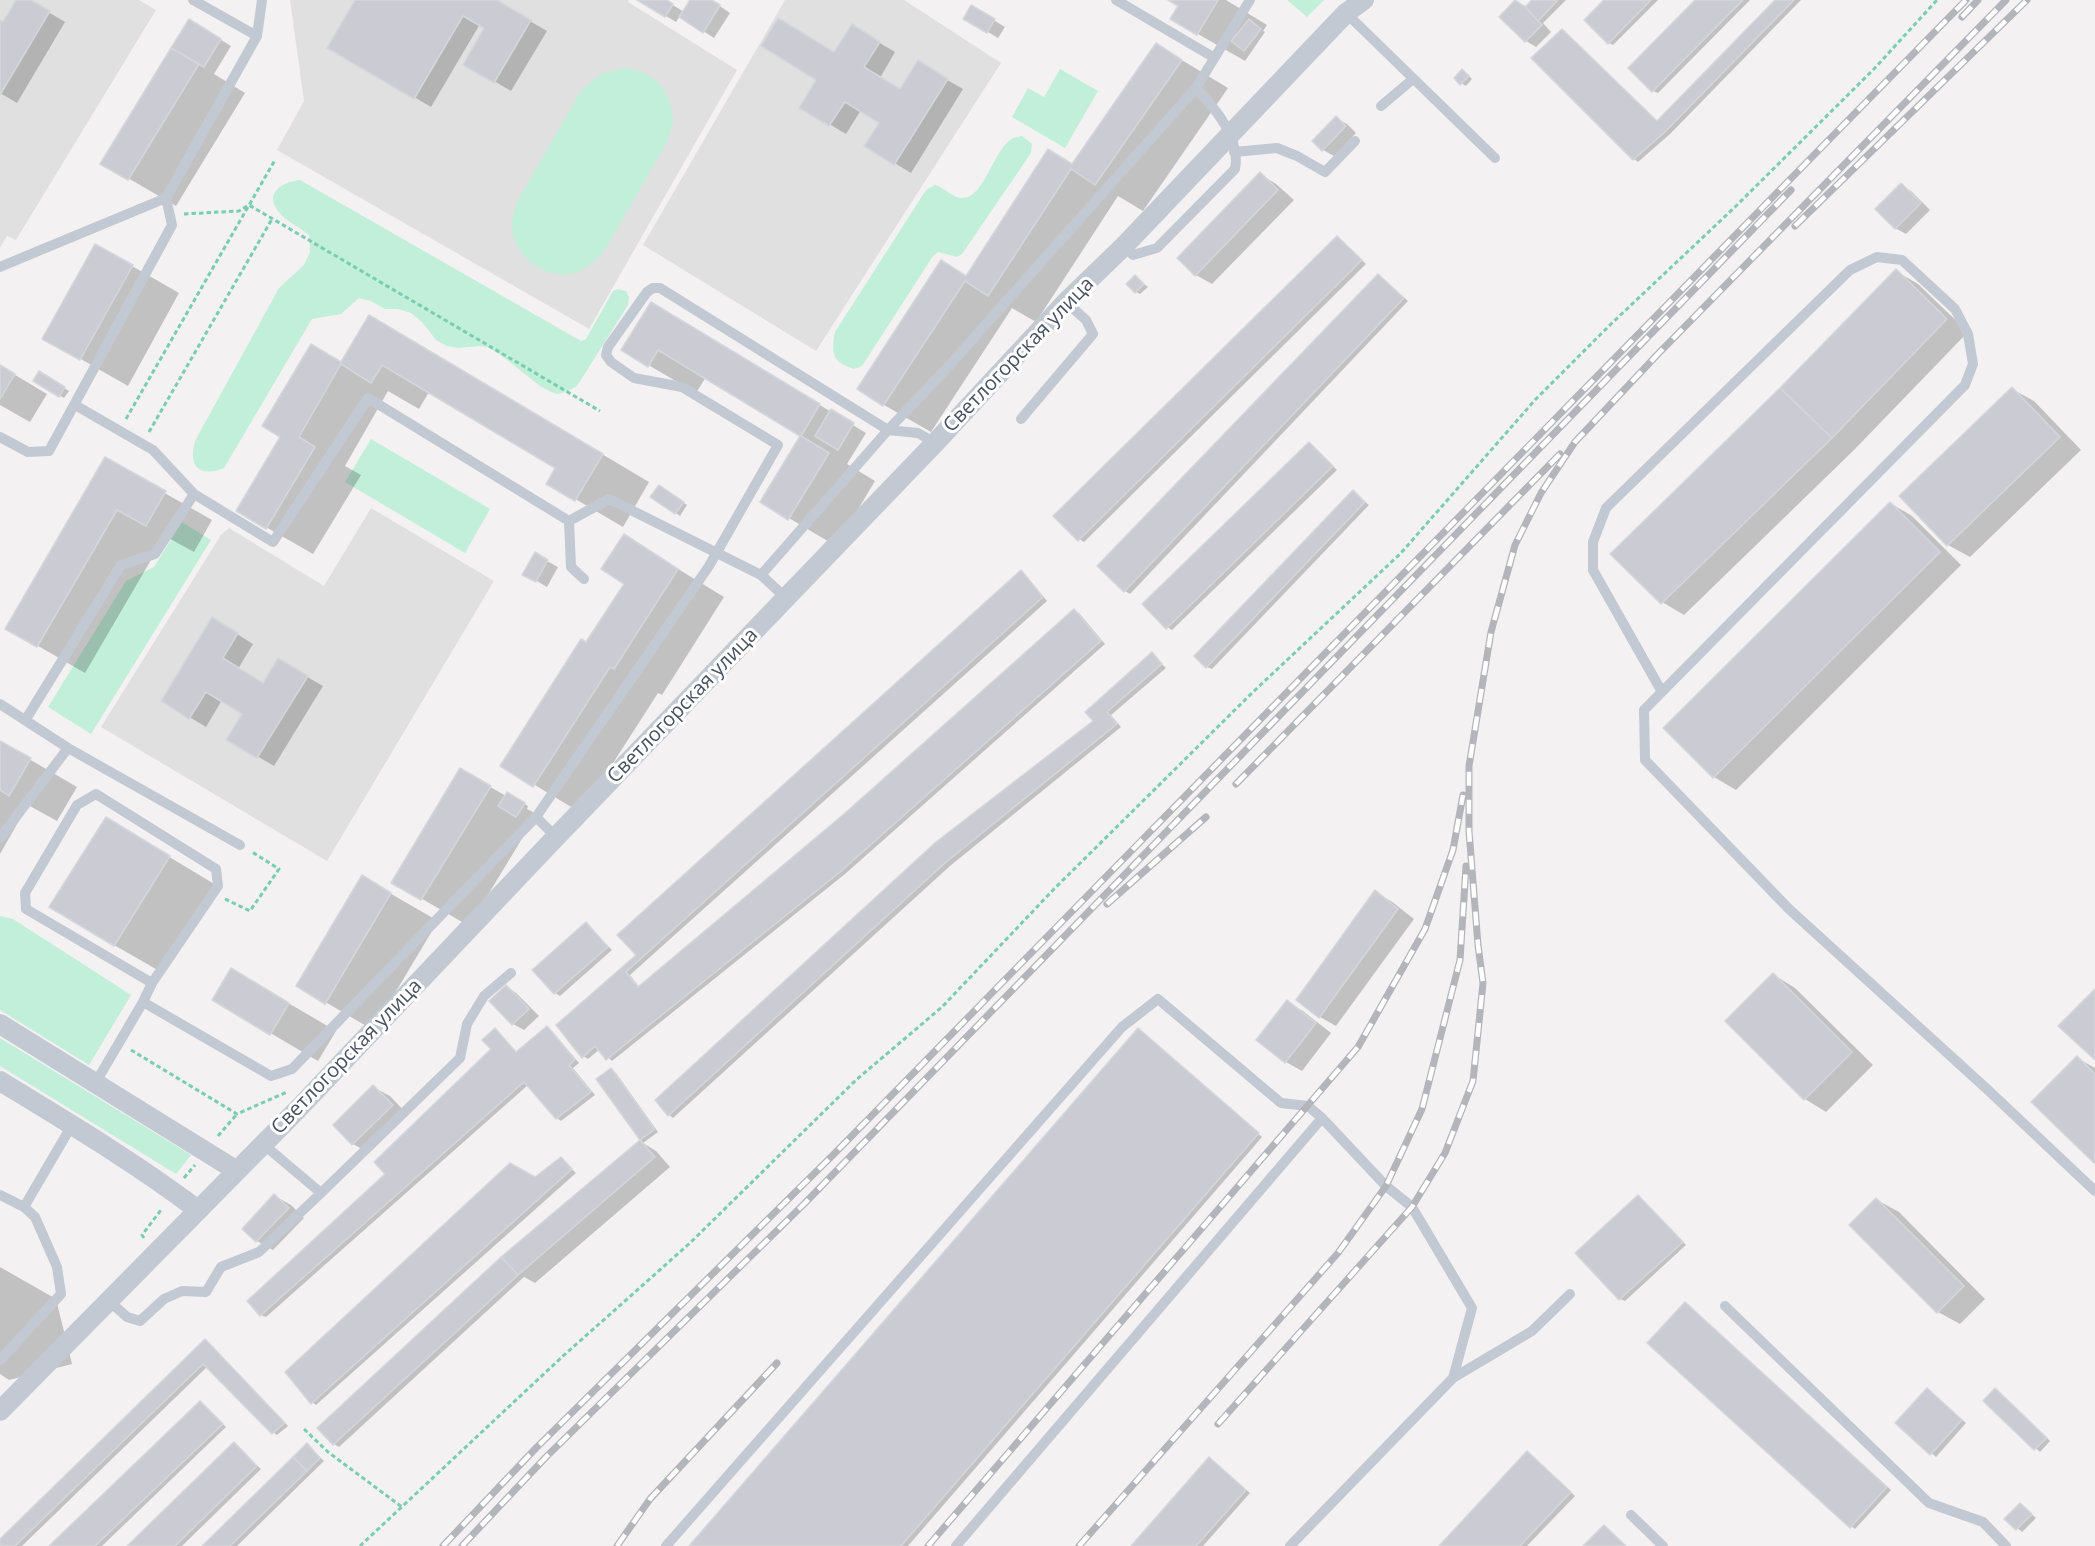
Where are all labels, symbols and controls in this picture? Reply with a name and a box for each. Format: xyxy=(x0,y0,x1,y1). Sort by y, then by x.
street label: Светлогорская улица xyxy=(939,272,1099,438)
street label: Светлогорская улица xyxy=(603,623,763,789)
street label: Светлогорская улица xyxy=(267,974,427,1140)

